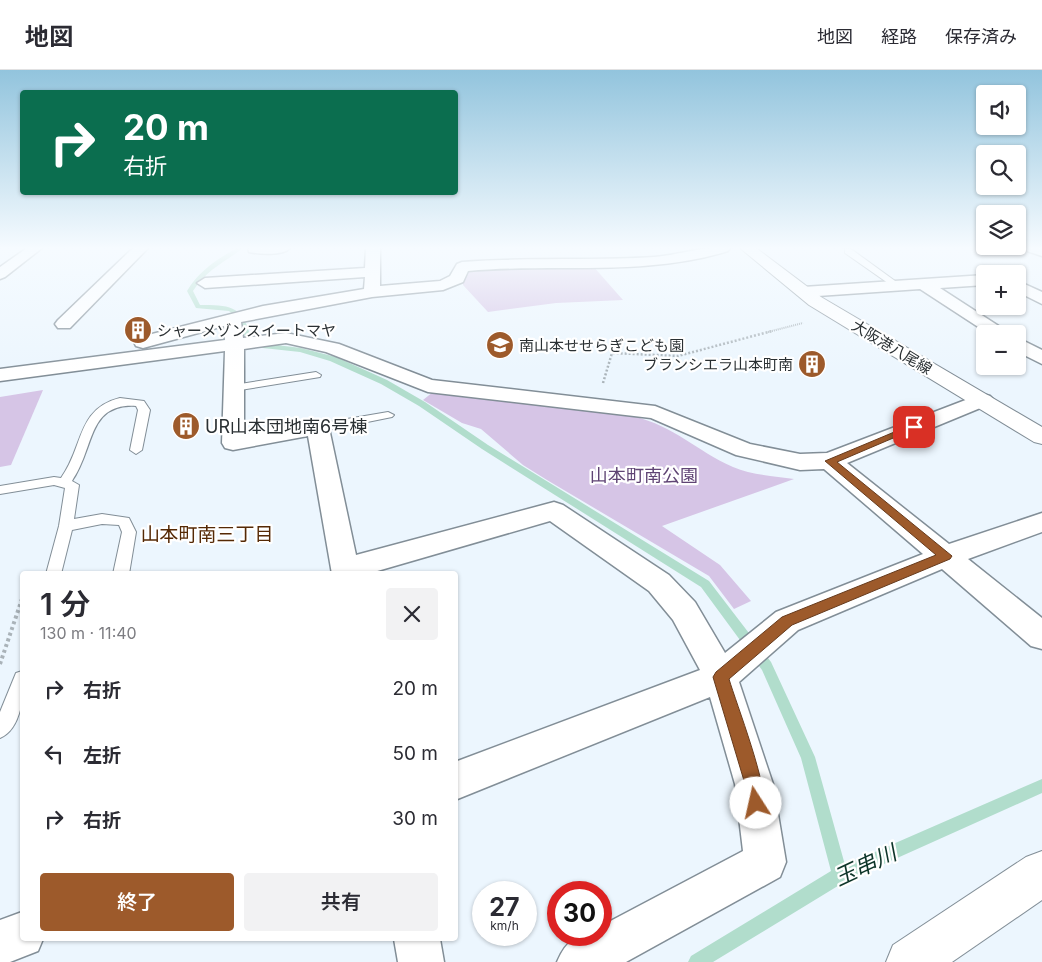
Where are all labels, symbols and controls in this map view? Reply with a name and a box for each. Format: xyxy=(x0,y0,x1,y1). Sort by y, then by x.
text: 地図 xyxy=(25,22,73,51)
text: 地図 xyxy=(817,26,853,47)
text: 経路 xyxy=(881,26,917,47)
text: 保存済み xyxy=(945,26,1017,47)
map controls xyxy=(976,85,1026,375)
button: sound xyxy=(976,85,1026,135)
text: 20 m xyxy=(123,106,209,148)
icon: right xyxy=(40,110,105,175)
button: search xyxy=(976,145,1026,195)
text: 右折 xyxy=(123,153,167,179)
button: layers xyxy=(976,205,1026,255)
button: + xyxy=(976,265,1026,315)
building icon: シャーメゾンスイートマヤ xyxy=(123,315,153,345)
street label: 大阪港八尾線 xyxy=(849,316,935,378)
place label: シャーメゾンスイートマヤ xyxy=(157,321,336,340)
button: − xyxy=(976,325,1026,375)
school or university icon: 南山本せせらぎこども園 xyxy=(485,330,515,360)
place label: 南山本せせらぎこども園 xyxy=(519,336,684,355)
building icon: ブランシエラ山本町南 xyxy=(797,349,827,379)
place label: ブランシエラ山本町南 xyxy=(643,355,793,374)
pin xyxy=(893,406,935,448)
building icon: UR山本団地南6号棟 xyxy=(171,411,201,441)
icon: arrive xyxy=(900,413,928,441)
place label: UR山本団地南6号棟 xyxy=(205,416,367,437)
park label: 山本町南公園 xyxy=(590,465,698,486)
district label: 山本町南三丁目 xyxy=(140,523,274,546)
text: 1 分 xyxy=(40,586,90,622)
button: close xyxy=(386,588,438,640)
text: 130 m · 11:40 xyxy=(40,623,137,643)
icon: right xyxy=(40,675,68,703)
text: 20 m xyxy=(392,677,438,700)
text: 右折 xyxy=(83,679,121,702)
icon: left xyxy=(40,740,68,768)
text: 50 m xyxy=(392,742,438,765)
text: 左折 xyxy=(83,744,121,767)
position arrow xyxy=(729,776,781,828)
icon: right xyxy=(40,805,68,833)
text: 30 m xyxy=(392,807,438,830)
text: 右折 xyxy=(83,809,121,832)
water label: 玉串川 xyxy=(830,838,902,891)
button: 終了 xyxy=(40,873,234,931)
button: 共有 xyxy=(244,873,438,931)
speed limit sign: 30 xyxy=(547,881,612,946)
text: 27 xyxy=(489,892,520,922)
text: km/h xyxy=(490,918,519,933)

